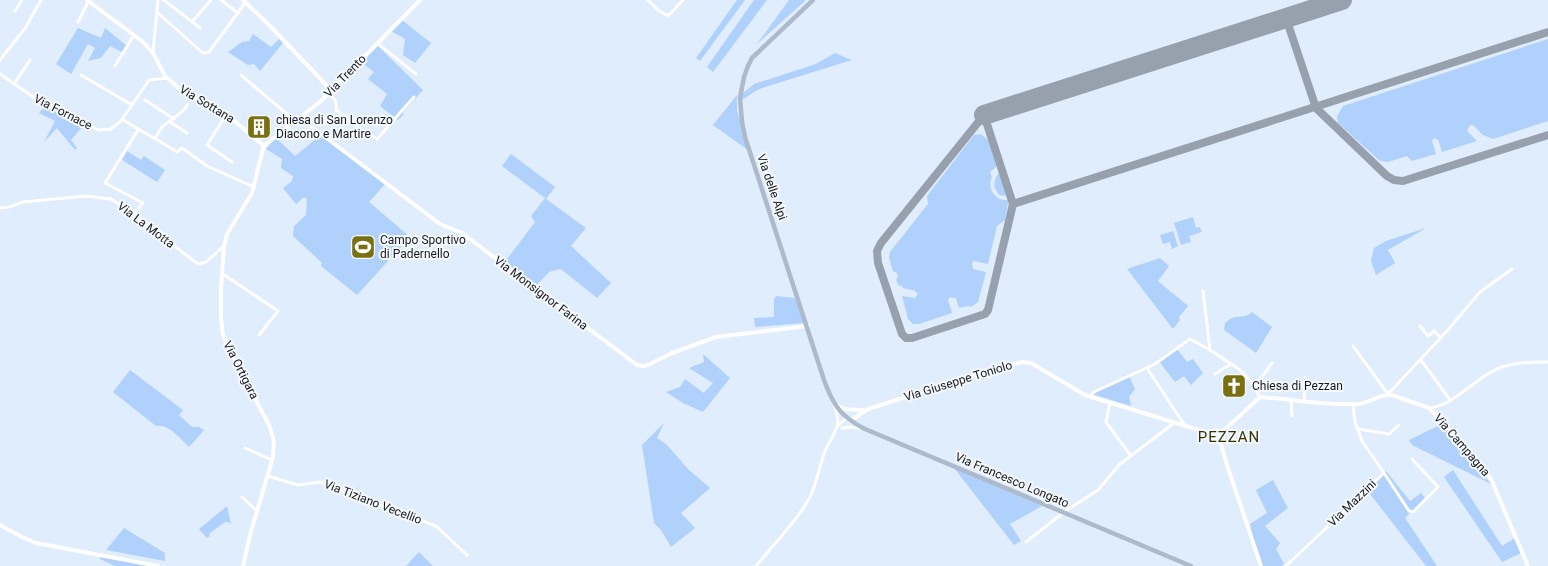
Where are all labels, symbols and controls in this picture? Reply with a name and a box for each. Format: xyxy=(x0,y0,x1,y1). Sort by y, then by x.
street label: Via Trento xyxy=(321,52,369,100)
street label: Via Sottana xyxy=(177,82,237,126)
street label: Via Fornace xyxy=(32,91,94,133)
place label: chiesa di San Lorenzo Diacono e Martire xyxy=(276,113,393,141)
building icon: chiesa di San Lorenzo Diacono e Martire xyxy=(246,114,272,140)
street label: Via delle Alpi xyxy=(754,152,790,222)
street label: Via La Motta xyxy=(115,199,177,251)
place label: Campo Sportivo di Padernello xyxy=(380,233,466,261)
sports icon: Campo Sportivo di Padernello xyxy=(350,234,376,260)
street label: Via Monsignor Farina xyxy=(491,253,591,333)
street label: Via Ortigara xyxy=(220,339,262,401)
street label: Via Giuseppe Toniolo xyxy=(902,358,1014,404)
church icon: Chiesa di Pezzan xyxy=(1221,373,1247,399)
place label: Chiesa di Pezzan xyxy=(1252,379,1343,393)
street label: Via Campagna xyxy=(1431,411,1493,479)
district label: PEZZAN xyxy=(1198,428,1260,446)
street label: Via Francesco Longato xyxy=(953,450,1071,510)
street label: Via Tiziano Vecellio xyxy=(322,477,424,527)
street label: Via Mazzini xyxy=(1325,477,1379,529)

